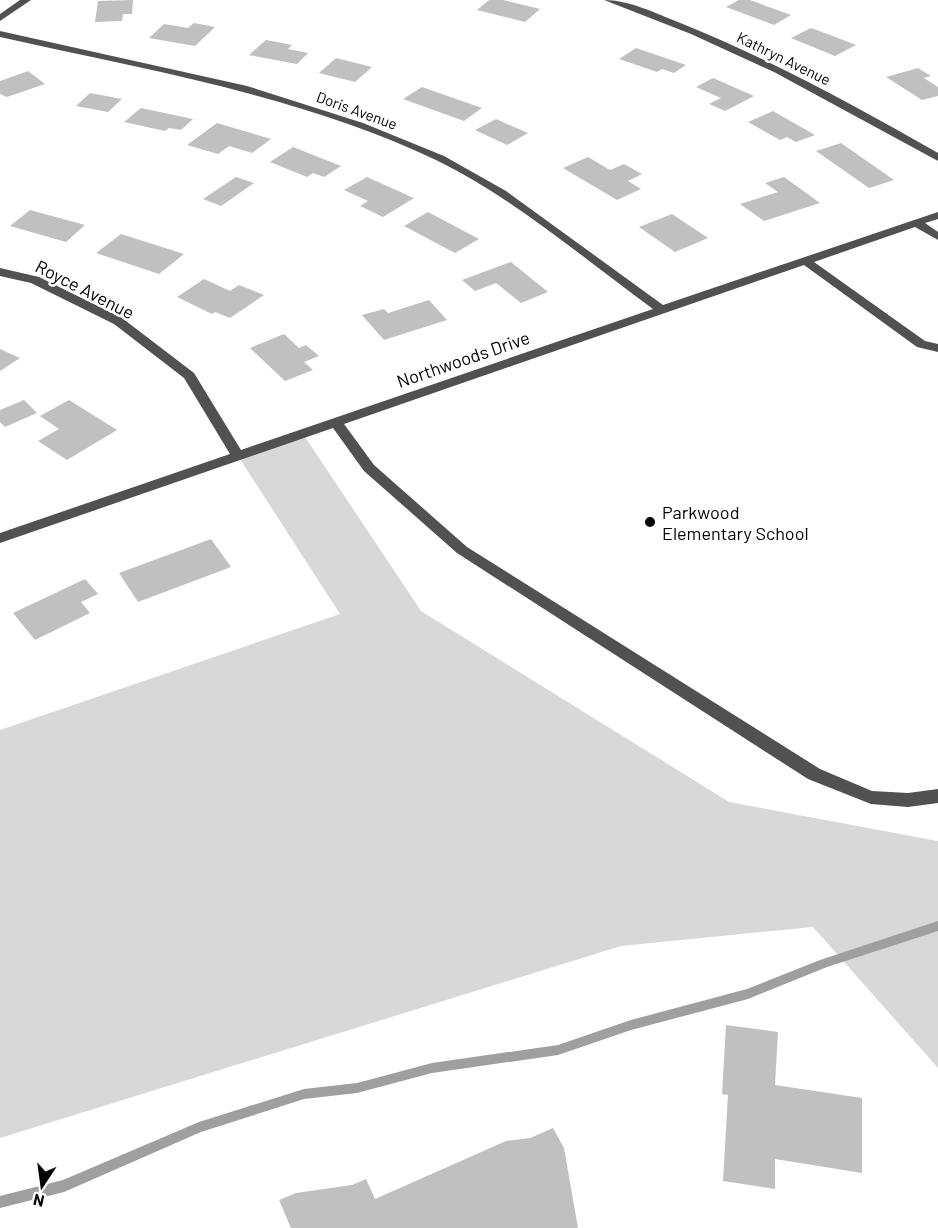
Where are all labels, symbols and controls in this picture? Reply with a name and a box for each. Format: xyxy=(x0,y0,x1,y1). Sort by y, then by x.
street label: Kathryn Avenue xyxy=(734,28,834,88)
street label: Doris Avenue xyxy=(314,87,400,133)
street label: Royce Avenue xyxy=(32,255,138,323)
street label: Northwoods Drive xyxy=(394,326,532,392)
place label: Parkwood Elementary School xyxy=(662,501,809,544)
marker: Parkwood Elementary School xyxy=(643,515,657,529)
north arrow xyxy=(12,1156,72,1216)
text: N xyxy=(31,1191,46,1212)

